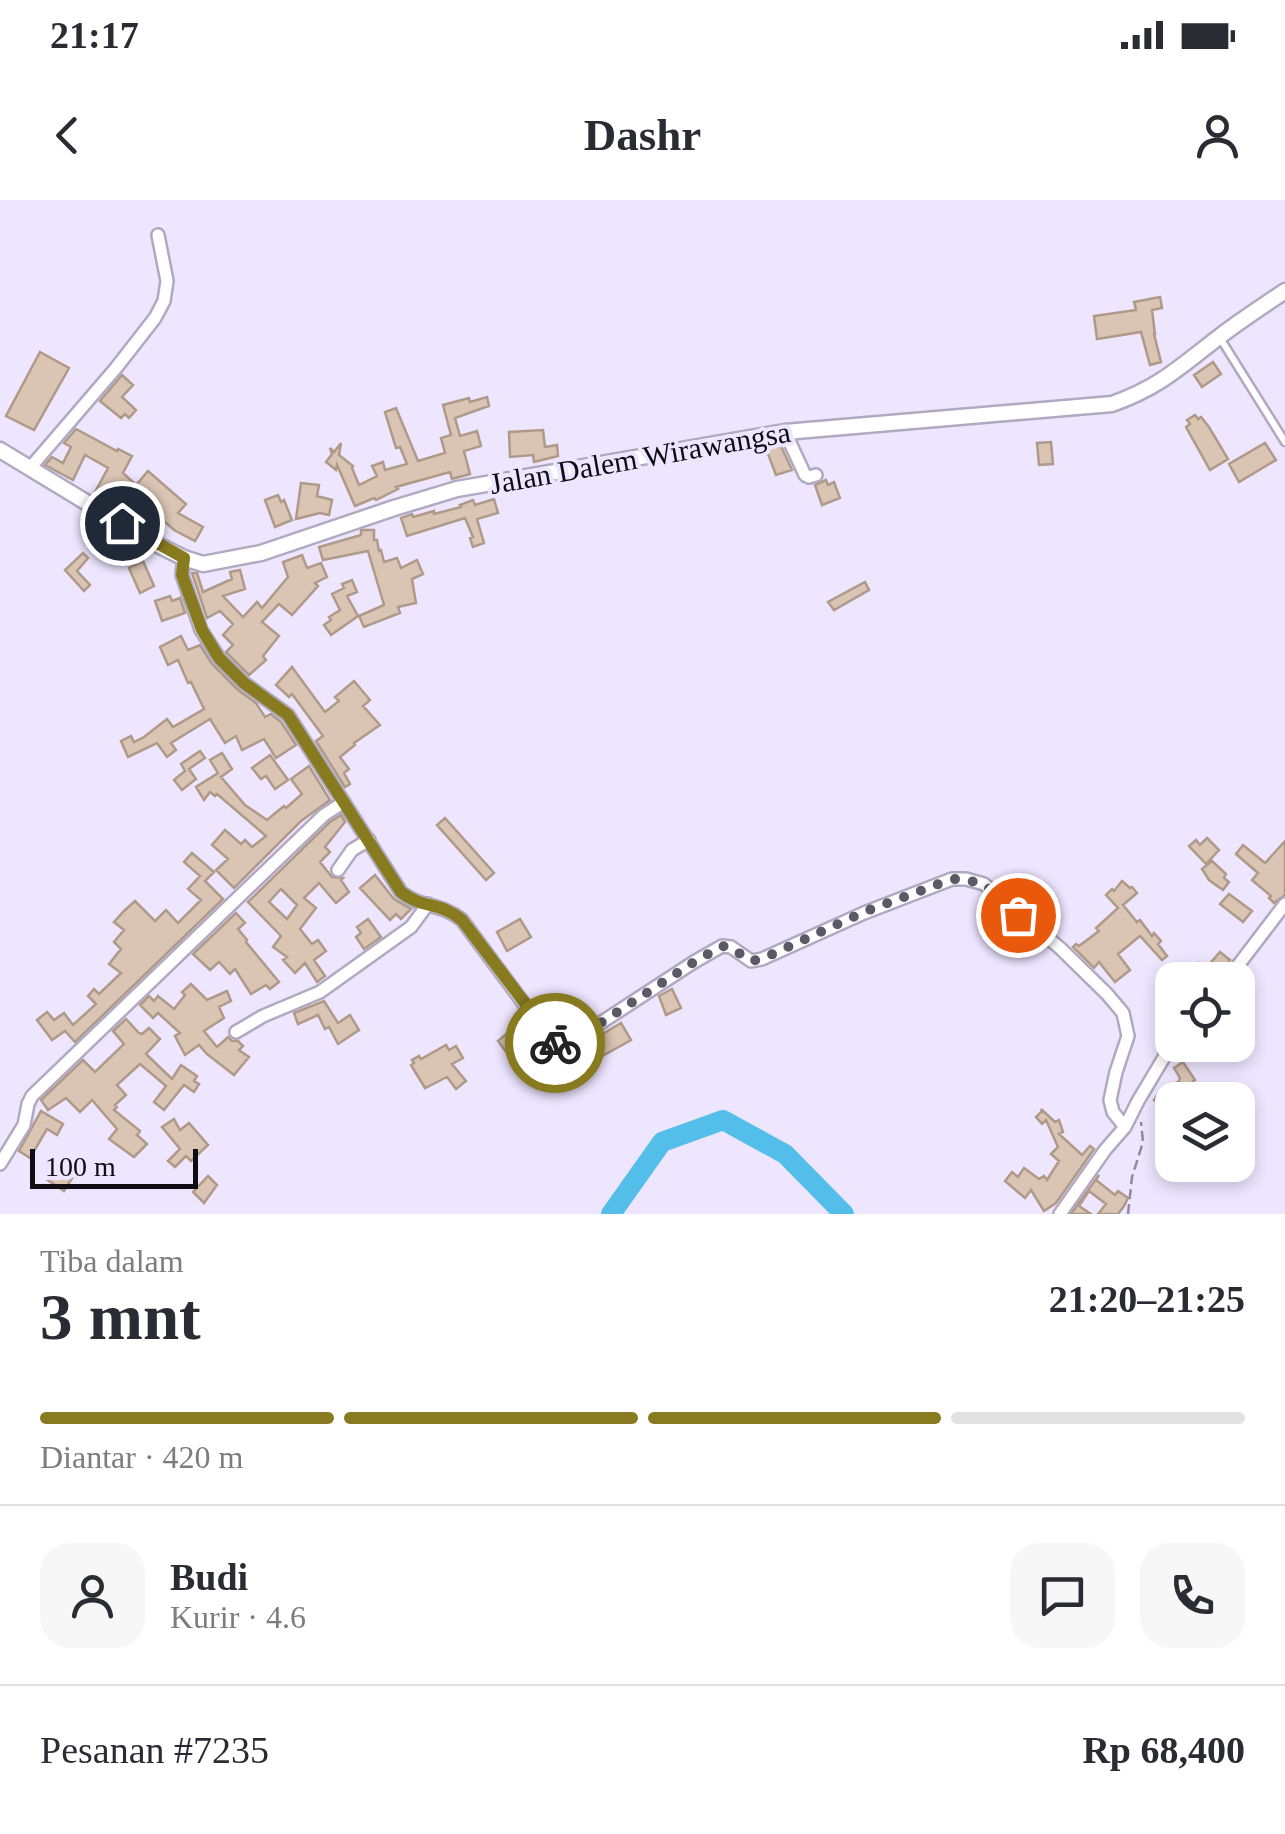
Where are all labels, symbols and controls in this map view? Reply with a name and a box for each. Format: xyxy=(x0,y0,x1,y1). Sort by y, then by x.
text: 21:17 xyxy=(50,14,139,56)
icon: back xyxy=(40,108,95,163)
icon: person xyxy=(1190,108,1245,163)
text: Dashr xyxy=(584,110,701,160)
street label: Jalan Dalem Wirawangsa xyxy=(487,415,793,500)
pin xyxy=(80,481,165,566)
icon: home xyxy=(95,496,150,551)
pin xyxy=(976,873,1061,958)
icon: bag xyxy=(991,888,1046,943)
map controls xyxy=(1155,962,1255,1182)
button: locate xyxy=(1155,962,1255,1062)
courier xyxy=(505,993,605,1093)
icon: bike xyxy=(528,1016,583,1071)
button: layers xyxy=(1155,1082,1255,1182)
scale bar xyxy=(30,1144,198,1188)
text: 100 m xyxy=(45,1151,116,1182)
text: Tiba dalam xyxy=(40,1243,184,1279)
text: 21:20–21:25 xyxy=(1049,1278,1245,1320)
text: 3 mnt xyxy=(40,1281,201,1353)
text: Diantar · 420 m xyxy=(40,1439,244,1475)
button: person xyxy=(40,1543,145,1648)
button: chat xyxy=(1010,1543,1115,1648)
button: phone xyxy=(1140,1543,1245,1648)
text: Budi xyxy=(170,1556,248,1598)
text: Kurir · 4.6 xyxy=(170,1599,306,1635)
text: Pesanan #7235 xyxy=(40,1729,269,1771)
text: Rp 68,400 xyxy=(1082,1729,1245,1771)

